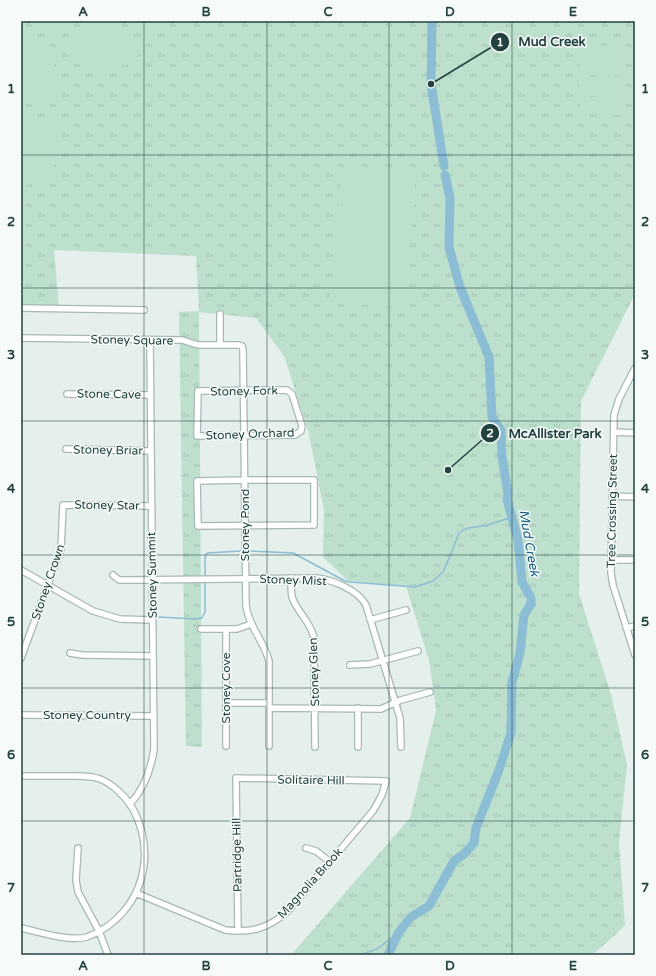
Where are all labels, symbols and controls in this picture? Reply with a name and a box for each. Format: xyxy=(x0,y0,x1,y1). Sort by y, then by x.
text: A xyxy=(78,4,88,20)
text: B xyxy=(201,4,211,20)
text: C xyxy=(323,4,333,20)
text: D xyxy=(445,4,455,20)
text: E xyxy=(569,4,577,20)
callout: Mud Creek xyxy=(490,29,593,54)
text: Mud Creek xyxy=(518,34,586,50)
text: 1 xyxy=(496,35,504,49)
text: 1 xyxy=(7,81,15,97)
text: 1 xyxy=(641,81,649,97)
text: 2 xyxy=(7,214,15,230)
text: 2 xyxy=(641,214,649,230)
street label: Stoney Square xyxy=(91,332,174,348)
text: 3 xyxy=(7,347,15,363)
text: 3 xyxy=(641,347,649,363)
street label: Stoney Fork xyxy=(210,383,278,399)
street label: Stone Cave xyxy=(77,386,141,402)
callout: McAllister Park xyxy=(480,421,610,446)
street label: Stoney Orchard xyxy=(205,425,295,443)
text: 2 xyxy=(486,426,494,440)
text: McAllister Park xyxy=(508,426,602,442)
street label: Stoney Briar xyxy=(73,442,143,458)
street label: Tree Crossing Street xyxy=(604,453,620,568)
text: 4 xyxy=(7,481,16,497)
text: 4 xyxy=(641,481,650,497)
street label: Stoney Pond xyxy=(238,489,252,561)
street label: Stoney Star xyxy=(74,497,140,513)
water label: Mud Creek xyxy=(515,508,543,578)
street label: Stoney Summit xyxy=(144,531,160,618)
street label: Stoney Crown xyxy=(28,542,68,622)
street label: Stoney Mist xyxy=(259,572,327,588)
text: 5 xyxy=(7,614,15,630)
text: 5 xyxy=(641,614,649,630)
street label: Stoney Glen xyxy=(306,637,322,707)
street label: Stoney Cove xyxy=(219,652,233,723)
street label: Stoney Country xyxy=(43,708,132,722)
text: 6 xyxy=(7,747,15,763)
text: 6 xyxy=(641,747,649,763)
street label: Solitaire Hill xyxy=(277,772,345,788)
street label: Partridge Hill xyxy=(229,818,245,892)
street label: Magnolia Brook xyxy=(275,844,346,921)
text: 7 xyxy=(7,880,15,896)
text: 7 xyxy=(641,880,649,896)
text: A xyxy=(78,958,88,974)
text: B xyxy=(201,958,211,974)
text: C xyxy=(323,958,333,974)
text: D xyxy=(445,958,455,974)
text: E xyxy=(569,958,577,974)

